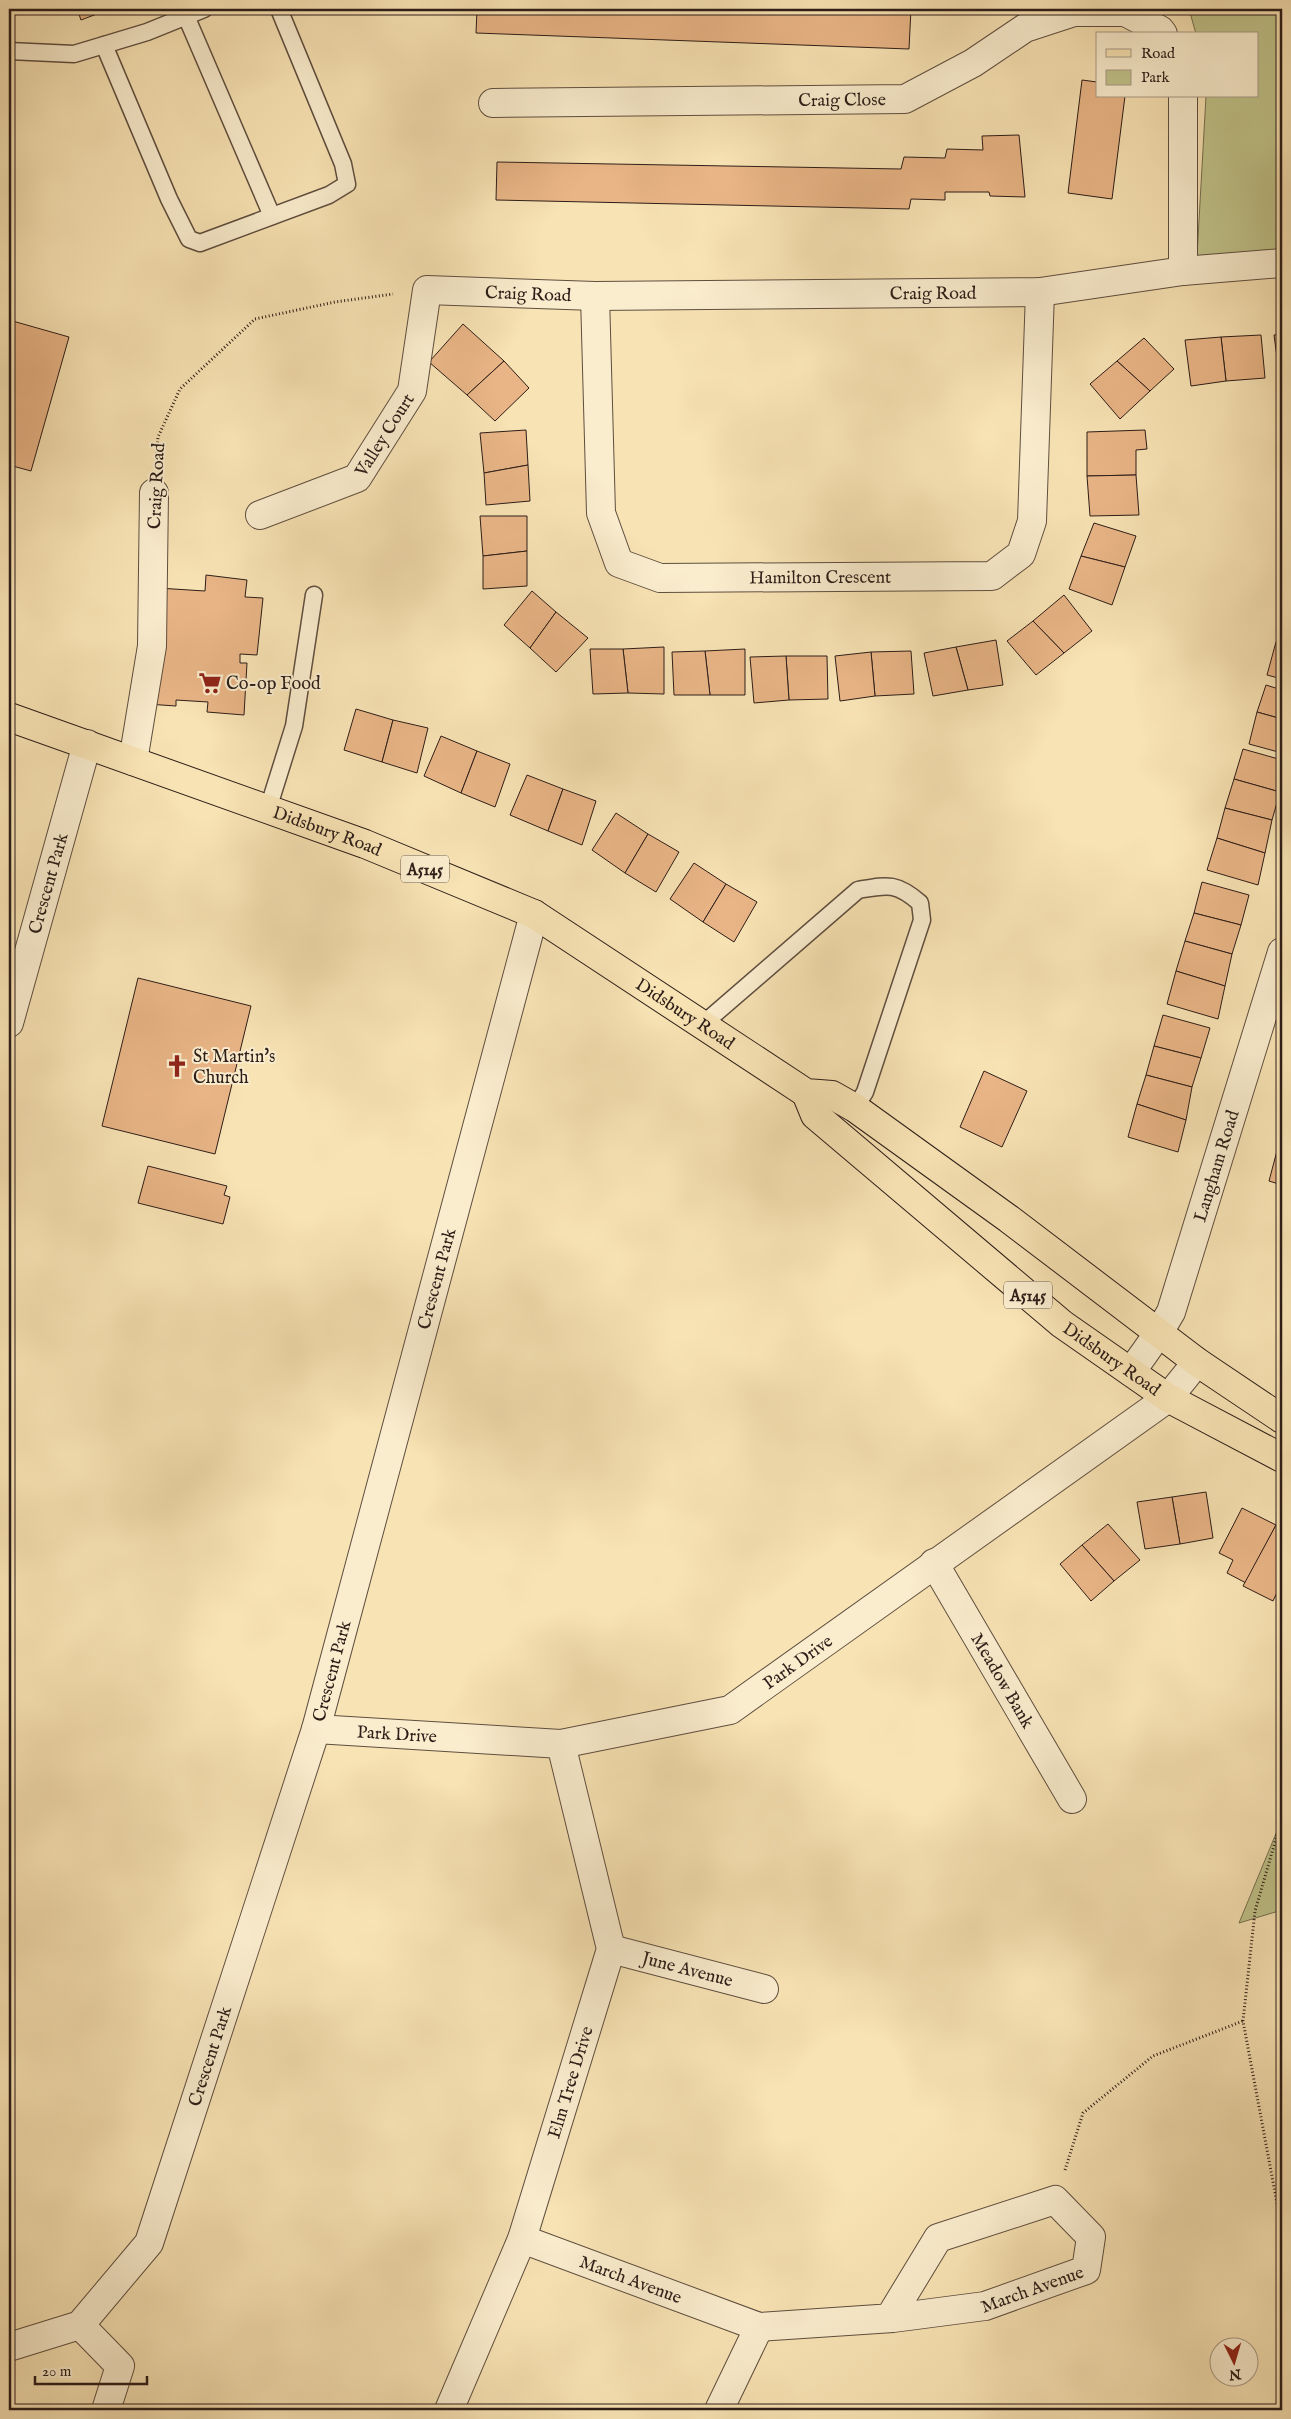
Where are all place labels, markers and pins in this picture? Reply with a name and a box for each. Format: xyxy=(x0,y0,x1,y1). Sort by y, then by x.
supermarket icon: Co-op Food xyxy=(197,670,223,696)
place label: Co-op Food xyxy=(226,673,321,696)
place label: St Martin's Church xyxy=(193,1046,275,1090)
church icon: St Martin's Church xyxy=(164,1053,190,1079)

